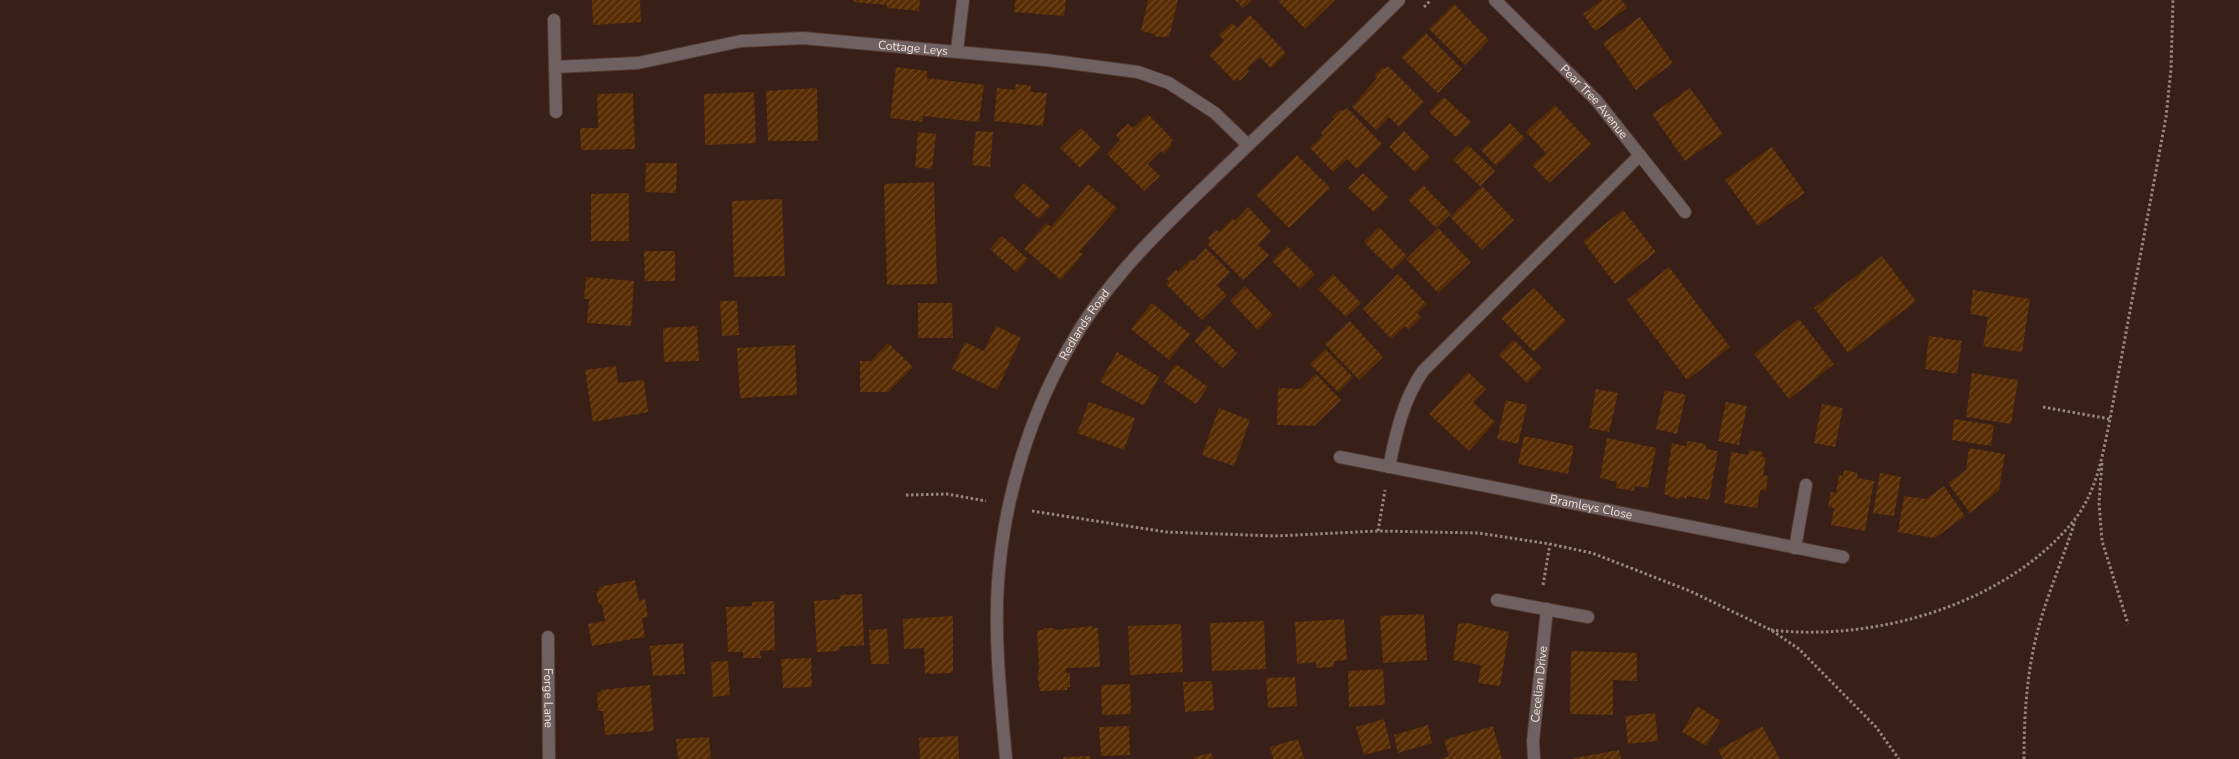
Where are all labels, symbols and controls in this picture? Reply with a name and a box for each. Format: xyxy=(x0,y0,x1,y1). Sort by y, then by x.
street label: Cottage Leys xyxy=(877,37,949,59)
street label: Pear Tree Avenue xyxy=(1557,61,1632,142)
street label: Redlands Road xyxy=(1055,286,1113,363)
street label: Bramleys Close xyxy=(1548,491,1634,523)
street label: Cecelian Drive xyxy=(1527,645,1551,723)
street label: Forge Lane xyxy=(540,668,557,728)

